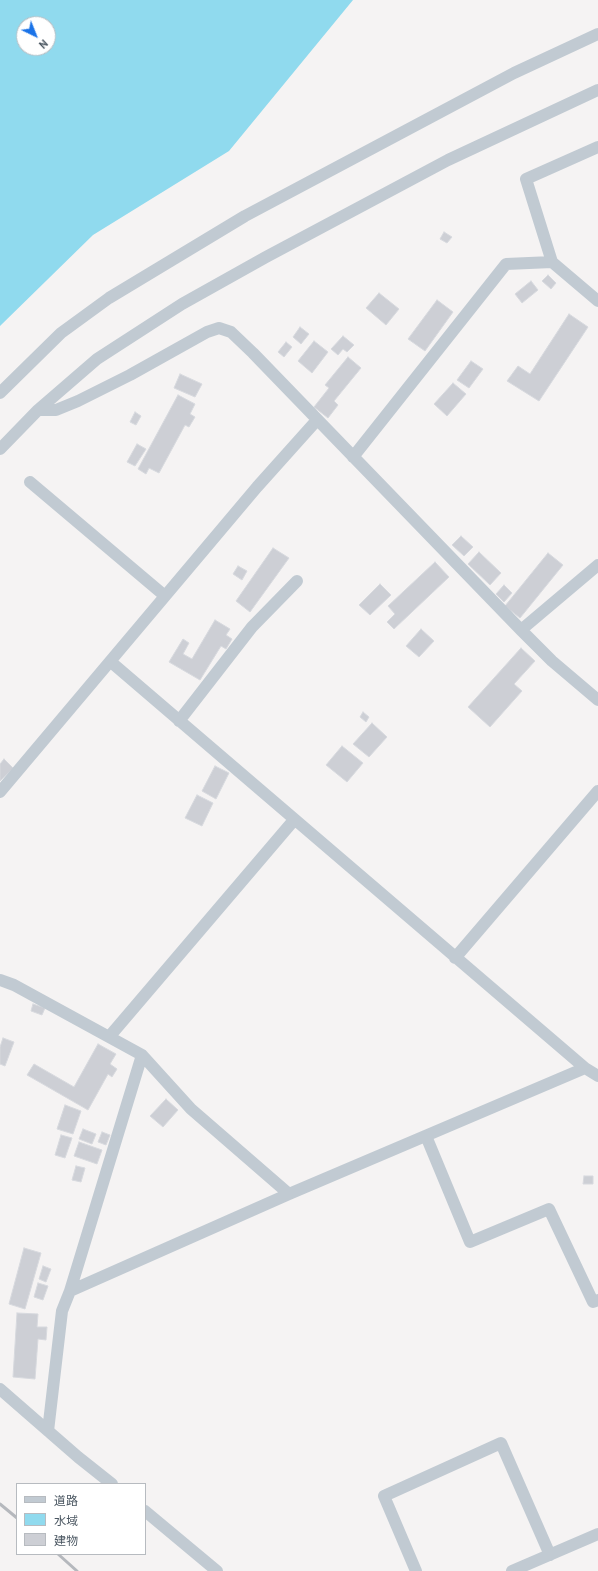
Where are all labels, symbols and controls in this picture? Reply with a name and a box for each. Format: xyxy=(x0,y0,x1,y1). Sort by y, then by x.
north arrow xyxy=(16,16,56,56)
text: N xyxy=(36,36,51,52)
legend xyxy=(16,1483,146,1555)
text: 道路 xyxy=(54,1493,78,1508)
text: 水域 xyxy=(54,1513,78,1528)
text: 建物 xyxy=(54,1533,78,1548)

